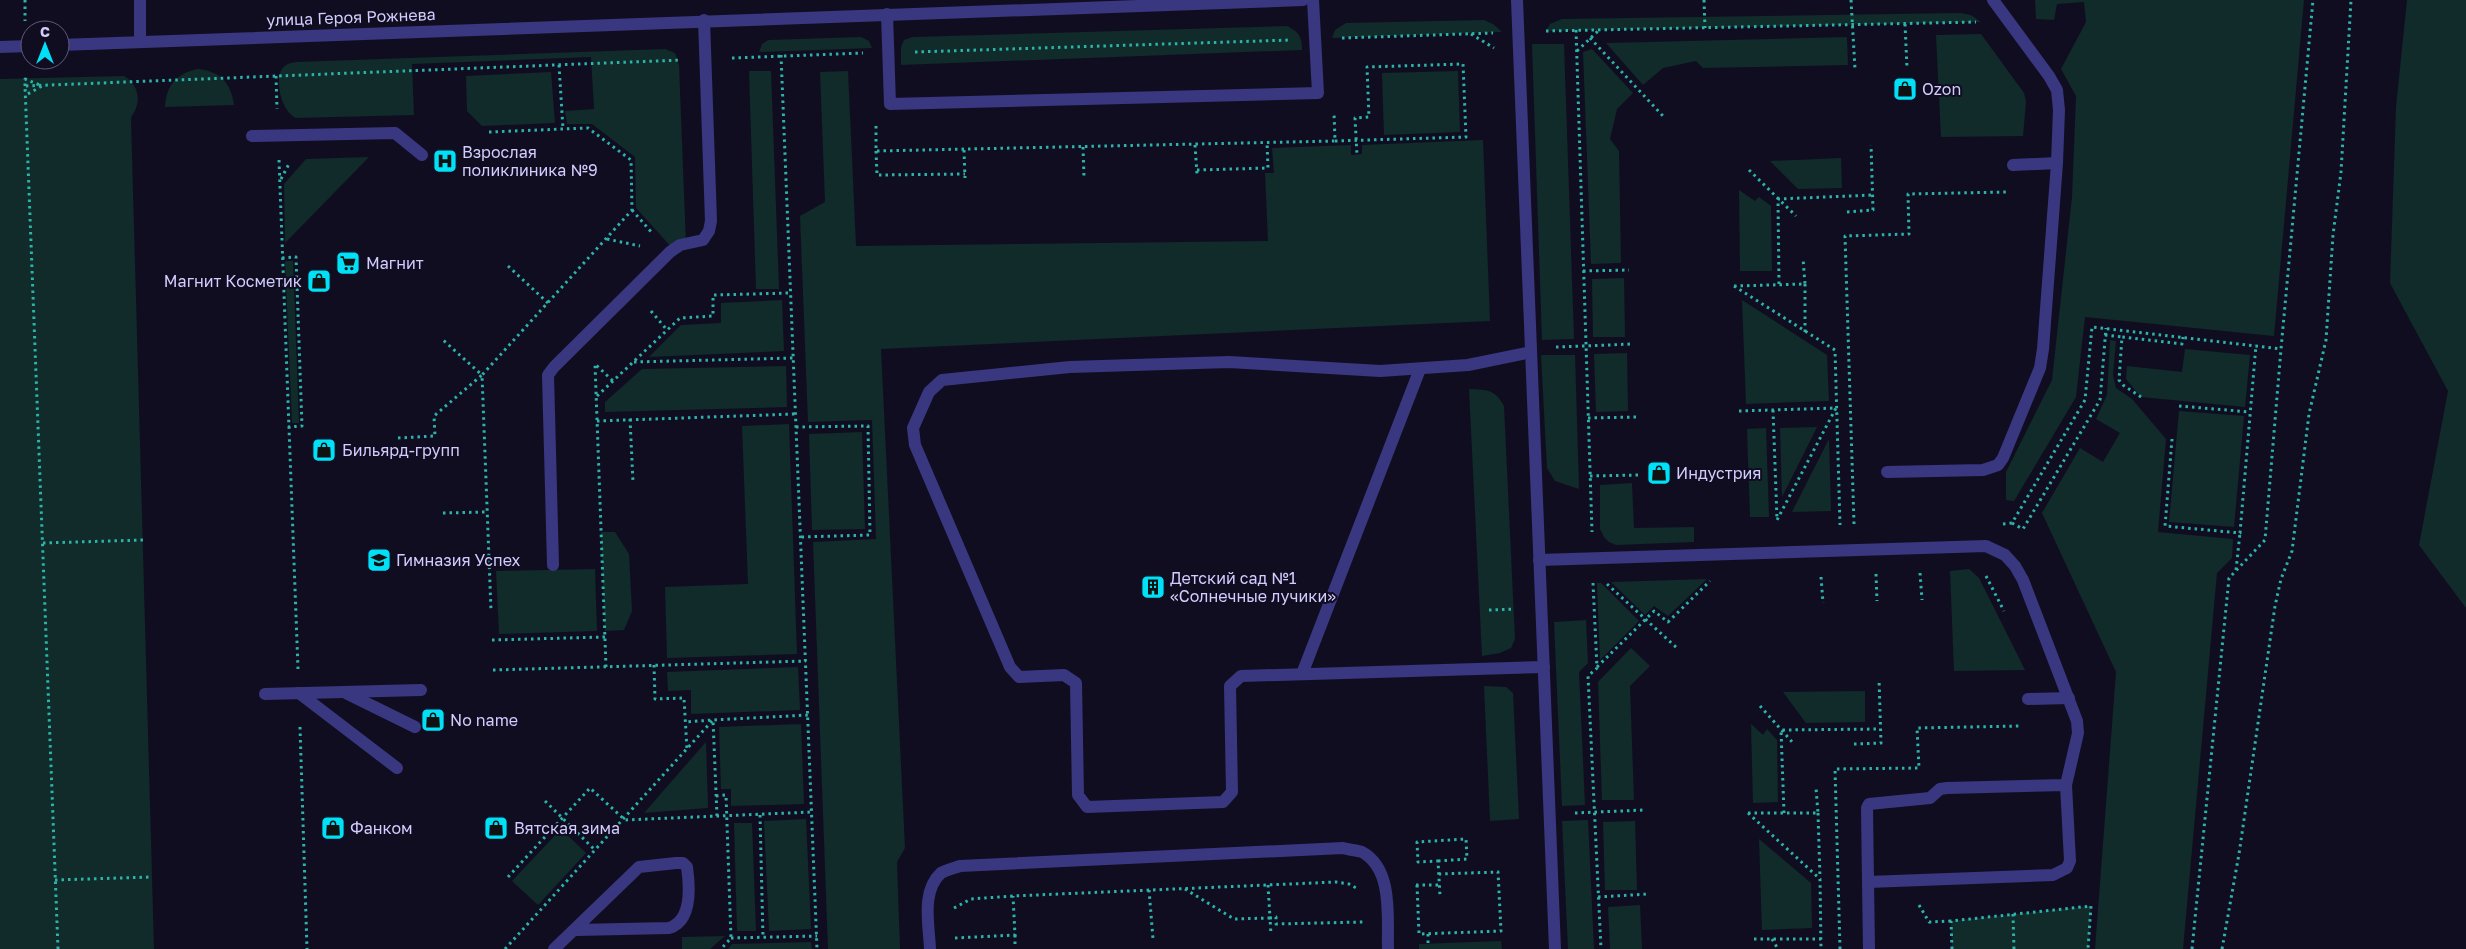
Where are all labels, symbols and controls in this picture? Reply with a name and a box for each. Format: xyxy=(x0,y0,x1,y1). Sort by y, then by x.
street label: улица Героя Рожнева xyxy=(266,4,436,30)
north arrow xyxy=(20,20,70,70)
text: С xyxy=(40,23,50,40)
shop icon: Ozon xyxy=(1892,76,1918,102)
place label: Ozon xyxy=(1922,79,1961,99)
place label: Взрослая поликлиника №9 xyxy=(462,142,598,180)
hospital icon: Взрослая поликлиника №9 xyxy=(432,148,458,174)
supermarket icon: Магнит xyxy=(335,250,361,276)
place label: Магнит xyxy=(366,253,424,273)
shop icon: Магнит Косметик xyxy=(306,268,332,294)
place label: Магнит Косметик xyxy=(164,271,302,291)
shop icon: Бильярд-групп xyxy=(311,437,337,463)
place label: Бильярд-групп xyxy=(342,440,460,460)
shop icon: Индустрия xyxy=(1646,460,1672,486)
place label: Индустрия xyxy=(1676,463,1761,483)
school or university icon: Гимназия Успех xyxy=(366,547,392,573)
place label: Гимназия Успех xyxy=(396,550,521,570)
place label: Детский сад №1 «Солнечные лучики» xyxy=(1170,568,1336,606)
building icon: Детский сад №1 «Солнечные лучики» xyxy=(1140,574,1166,600)
shop icon: No name xyxy=(420,707,446,733)
place label: No name xyxy=(450,710,518,730)
shop icon: Фанком xyxy=(320,815,346,841)
shop icon: Вятская зима xyxy=(483,815,509,841)
place label: Фанком xyxy=(350,818,413,838)
place label: Вятская зима xyxy=(514,818,620,838)

